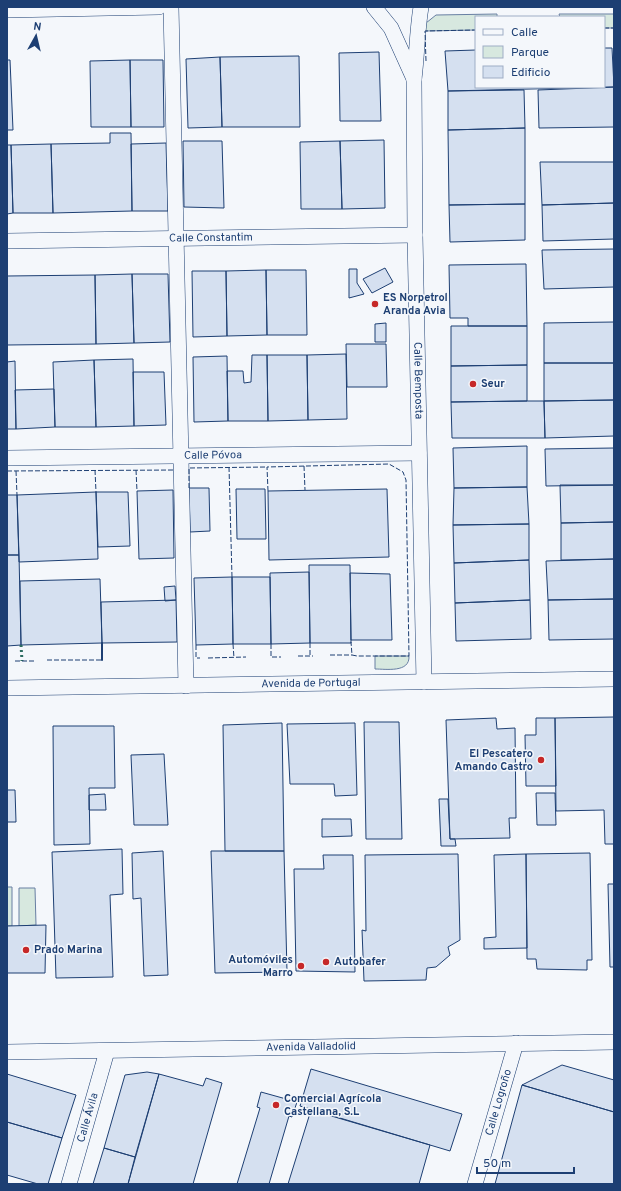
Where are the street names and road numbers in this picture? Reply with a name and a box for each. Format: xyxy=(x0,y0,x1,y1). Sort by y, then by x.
street label: Calle Constantim xyxy=(169,230,253,246)
street label: Calle Bemposta xyxy=(410,342,426,420)
street label: Calle Póvoa xyxy=(184,448,242,463)
street label: Avenida de Portugal xyxy=(261,676,361,691)
street label: Avenida Valladolid xyxy=(266,1039,356,1055)
street label: Calle Logroño xyxy=(482,1067,515,1137)
street label: Calle Ávila xyxy=(74,1091,102,1144)

